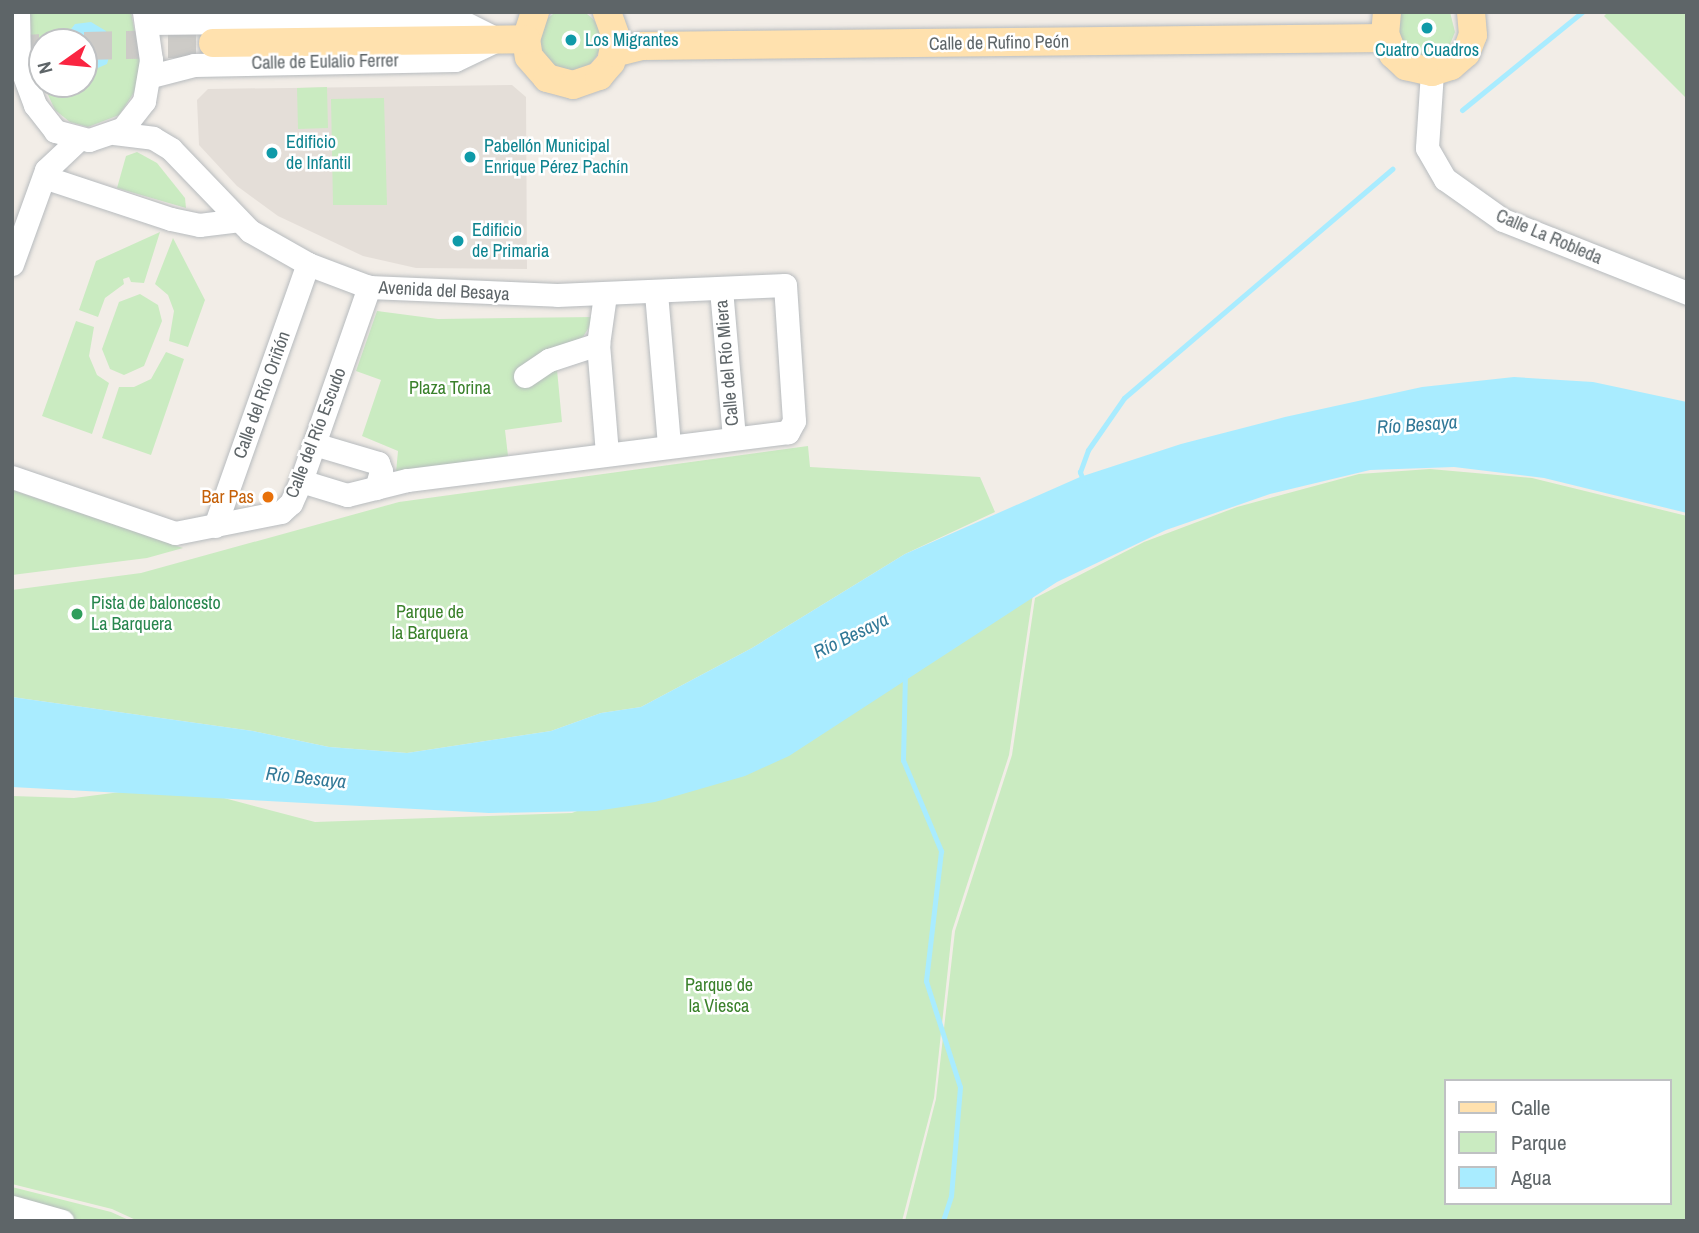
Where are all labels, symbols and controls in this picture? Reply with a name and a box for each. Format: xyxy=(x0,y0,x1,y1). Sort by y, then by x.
marker: Cuatro Cuadros xyxy=(1419,20,1435,36)
north arrow xyxy=(28,28,98,98)
place label: Los Migrantes xyxy=(585,29,679,51)
street label: Calle de Rufino Peón xyxy=(929,31,1069,55)
marker: Los Migrantes xyxy=(563,32,579,48)
place label: Cuatro Cuadros xyxy=(1375,39,1479,61)
street label: Calle de Eulalio Ferrer xyxy=(251,50,399,74)
text: N xyxy=(31,59,59,77)
place label: Edificio de Infantil xyxy=(286,132,351,174)
place label: Pabellón Municipal Enrique Pérez Pachín xyxy=(484,136,628,178)
marker: Edificio de Infantil xyxy=(264,145,280,161)
marker: Pabellón Municipal Enrique Pérez Pachín xyxy=(462,149,478,165)
street label: Calle La Robleda xyxy=(1493,205,1605,269)
place label: Edificio de Primaria xyxy=(472,220,549,262)
marker: Edificio de Primaria xyxy=(450,233,466,249)
street label: Avenida del Besaya xyxy=(378,277,510,305)
street label: Calle del Río Miera xyxy=(711,299,743,427)
street label: Calle del Río Oriñón xyxy=(229,328,295,462)
street label: Calle del Río Escudo xyxy=(281,365,351,501)
park label: Plaza Torina xyxy=(409,377,491,399)
water label: Río Besaya xyxy=(1376,411,1458,439)
place label: Bar Pas xyxy=(201,486,254,508)
marker: Bar Pas xyxy=(260,489,276,505)
place label: Pista de baloncesto La Barquera xyxy=(91,593,221,636)
park label: Parque de la Barquera xyxy=(392,602,468,644)
marker: Pista de baloncesto La Barquera xyxy=(69,606,85,622)
water label: Río Besaya xyxy=(810,608,892,664)
water label: Río Besaya xyxy=(265,762,347,794)
park label: Parque de la Viesca xyxy=(685,975,753,1018)
legend xyxy=(1444,1079,1671,1205)
text: Calle xyxy=(1511,1093,1550,1122)
text: Parque xyxy=(1511,1128,1567,1157)
text: Agua xyxy=(1511,1163,1551,1192)

